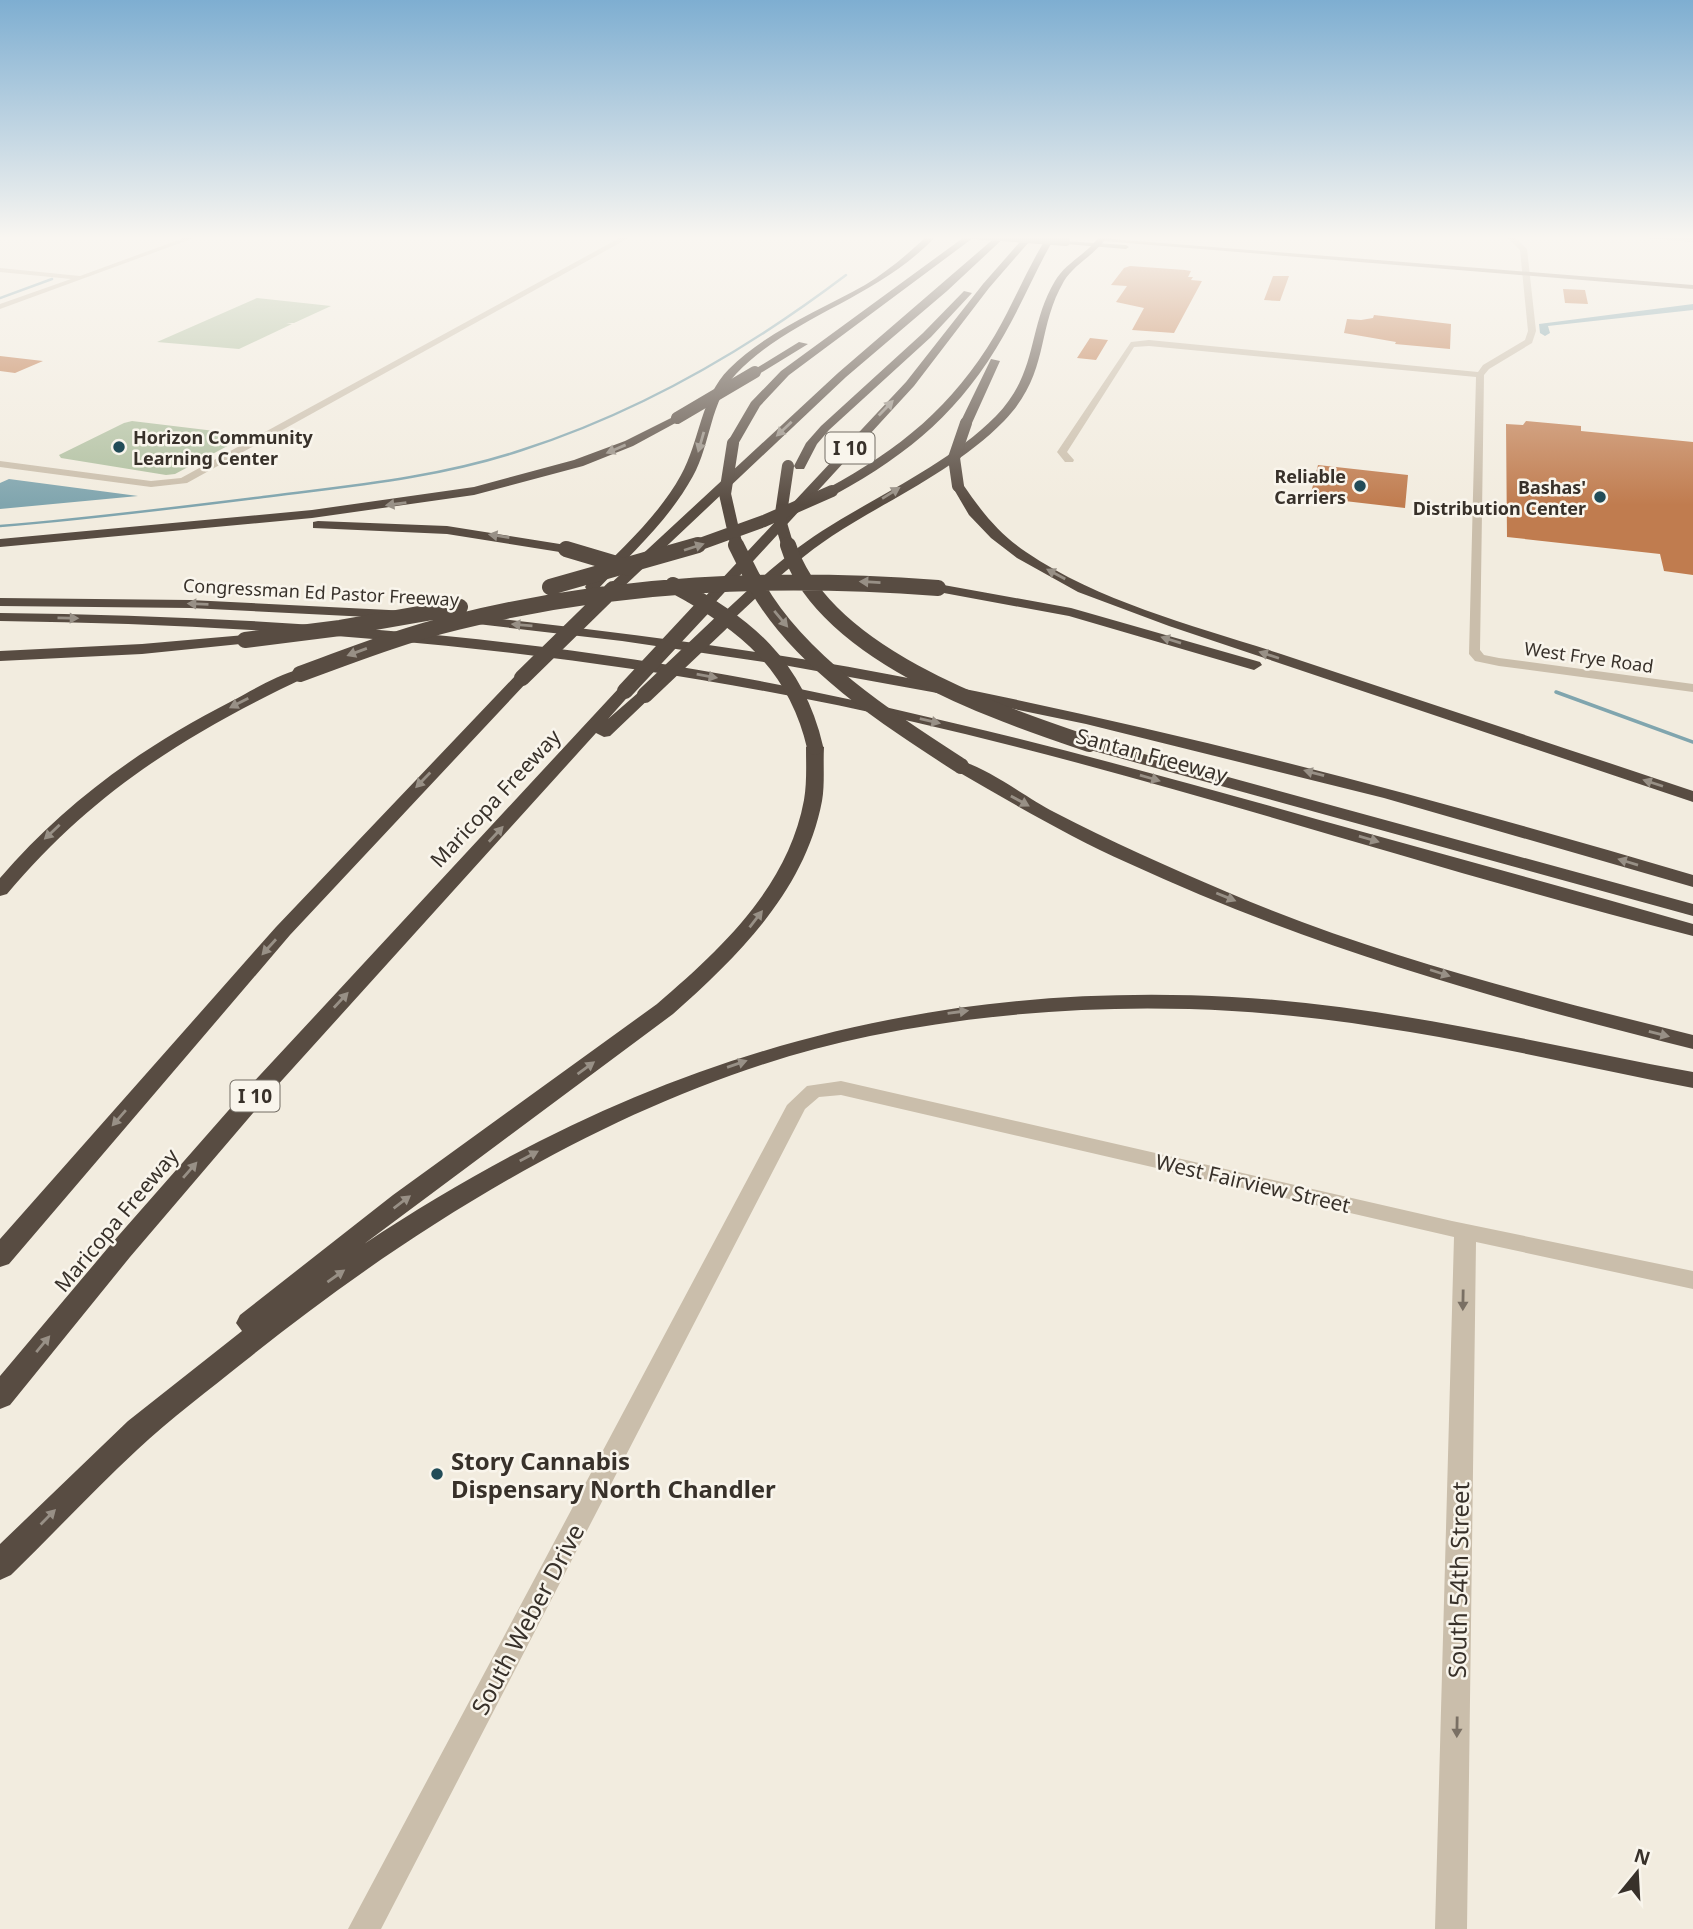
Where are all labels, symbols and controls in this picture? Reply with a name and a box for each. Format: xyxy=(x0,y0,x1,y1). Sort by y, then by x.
one-way arrow xyxy=(877,400,894,417)
one-way arrow xyxy=(776,421,793,437)
place label: Horizon Community Learning Center xyxy=(133,425,313,470)
one-way arrow xyxy=(695,431,706,453)
road number: I 10 xyxy=(826,432,874,463)
marker: Horizon Community Learning Center xyxy=(111,439,127,455)
one-way arrow xyxy=(605,443,626,454)
place label: Reliable Carriers xyxy=(1274,464,1346,509)
place label: Bashas' Distribution Center xyxy=(1413,475,1586,520)
marker: Reliable Carriers xyxy=(1352,478,1368,494)
one-way arrow xyxy=(882,487,901,500)
marker: Bashas' Distribution Center xyxy=(1592,489,1608,505)
one-way arrow xyxy=(385,499,407,510)
one-way arrow xyxy=(488,530,510,541)
one-way arrow xyxy=(684,541,705,551)
one-way arrow xyxy=(1046,569,1066,580)
street label: Congressman Ed Pastor Freeway xyxy=(182,573,460,611)
one-way arrow xyxy=(859,576,881,587)
one-way arrow xyxy=(186,598,208,609)
one-way arrow xyxy=(773,610,788,627)
one-way arrow xyxy=(57,612,79,624)
one-way arrow xyxy=(511,619,533,630)
one-way arrow xyxy=(1160,634,1181,644)
street label: West Frye Road xyxy=(1523,636,1655,678)
one-way arrow xyxy=(346,647,367,658)
one-way arrow xyxy=(1258,649,1279,660)
one-way arrow xyxy=(696,671,718,682)
one-way arrow xyxy=(229,698,249,709)
one-way arrow xyxy=(919,716,941,727)
street label: Santan Freeway xyxy=(1073,721,1231,789)
street label: Maricopa Freeway xyxy=(424,723,567,873)
one-way arrow xyxy=(1303,767,1325,778)
one-way arrow xyxy=(416,771,432,788)
one-way arrow xyxy=(1140,773,1162,784)
one-way arrow xyxy=(1642,778,1663,788)
one-way arrow xyxy=(1010,795,1030,807)
one-way arrow xyxy=(44,824,61,840)
one-way arrow xyxy=(488,826,504,843)
one-way arrow xyxy=(1359,835,1380,845)
one-way arrow xyxy=(1617,856,1638,866)
one-way arrow xyxy=(1216,891,1237,902)
one-way arrow xyxy=(748,910,763,928)
one-way arrow xyxy=(261,938,277,956)
one-way arrow xyxy=(1430,968,1451,979)
one-way arrow xyxy=(333,992,349,1009)
one-way arrow xyxy=(947,1006,969,1017)
one-way arrow xyxy=(1648,1029,1670,1040)
one-way arrow xyxy=(727,1058,748,1069)
one-way arrow xyxy=(577,1061,595,1075)
road number: I 10 xyxy=(230,1080,280,1112)
one-way arrow xyxy=(111,1109,127,1127)
street label: Maricopa Freeway xyxy=(48,1142,185,1298)
street label: West Fairview Street xyxy=(1153,1147,1353,1219)
one-way arrow xyxy=(520,1150,539,1162)
one-way arrow xyxy=(182,1161,198,1179)
one-way arrow xyxy=(392,1195,411,1209)
one-way arrow xyxy=(327,1269,345,1283)
one-way arrow xyxy=(1457,1289,1469,1311)
one-way arrow xyxy=(35,1335,50,1352)
place label: Story Cannabis Dispensary North Chandler xyxy=(451,1444,776,1505)
marker: Story Cannabis Dispensary North Chandler xyxy=(429,1466,445,1482)
street label: South 54th Street xyxy=(1440,1481,1476,1679)
one-way arrow xyxy=(40,1509,56,1525)
street label: South Weber Drive xyxy=(463,1518,591,1720)
one-way arrow xyxy=(1451,1716,1463,1738)
north arrow xyxy=(1602,1838,1672,1908)
text: N xyxy=(1631,1842,1654,1872)

